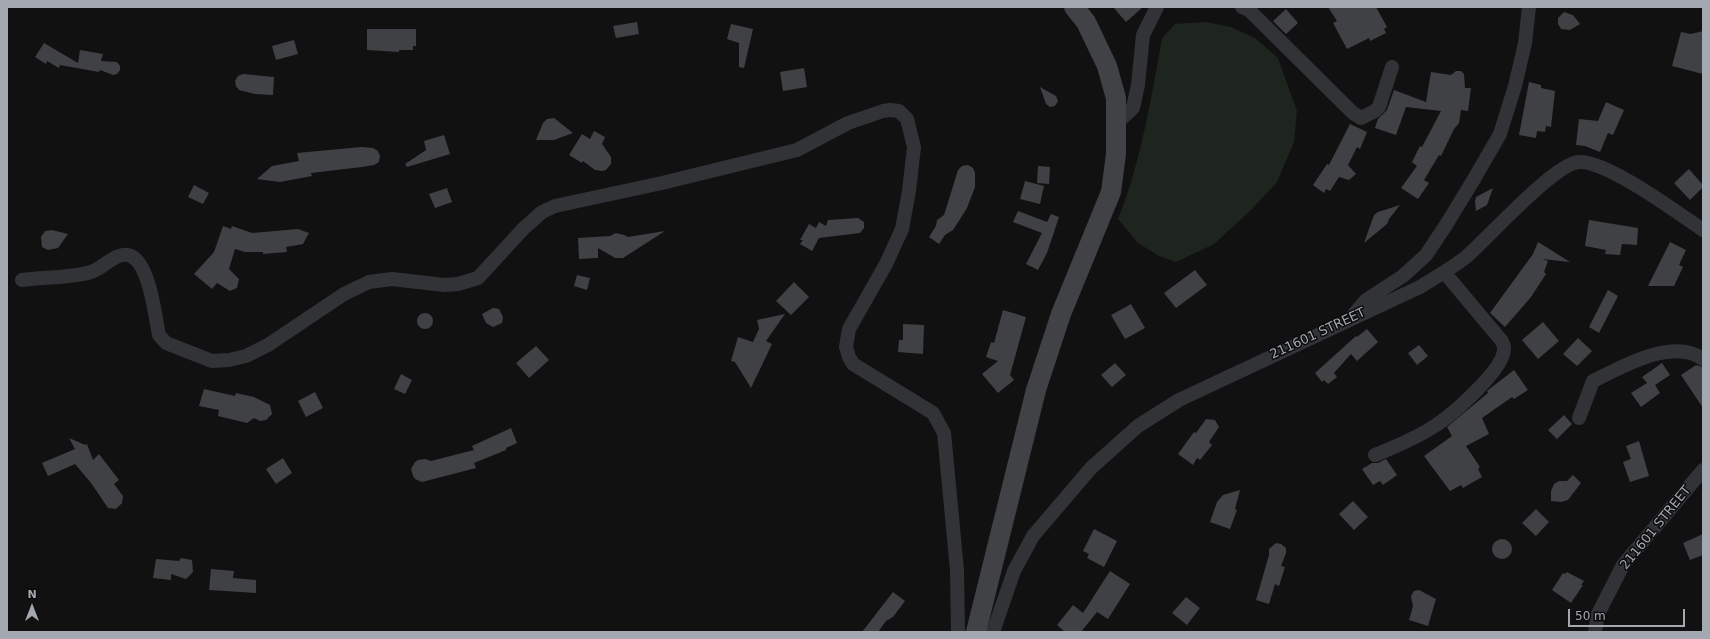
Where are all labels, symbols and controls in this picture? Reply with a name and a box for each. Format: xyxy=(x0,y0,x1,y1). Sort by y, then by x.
street label: 211601 STREET xyxy=(1268,305,1368,363)
street label: 211601 STREET xyxy=(1617,483,1695,573)
north arrow xyxy=(12,587,52,627)
text: N xyxy=(27,588,37,601)
scale bar xyxy=(1570,601,1687,627)
text: 50 m xyxy=(1575,609,1606,623)

